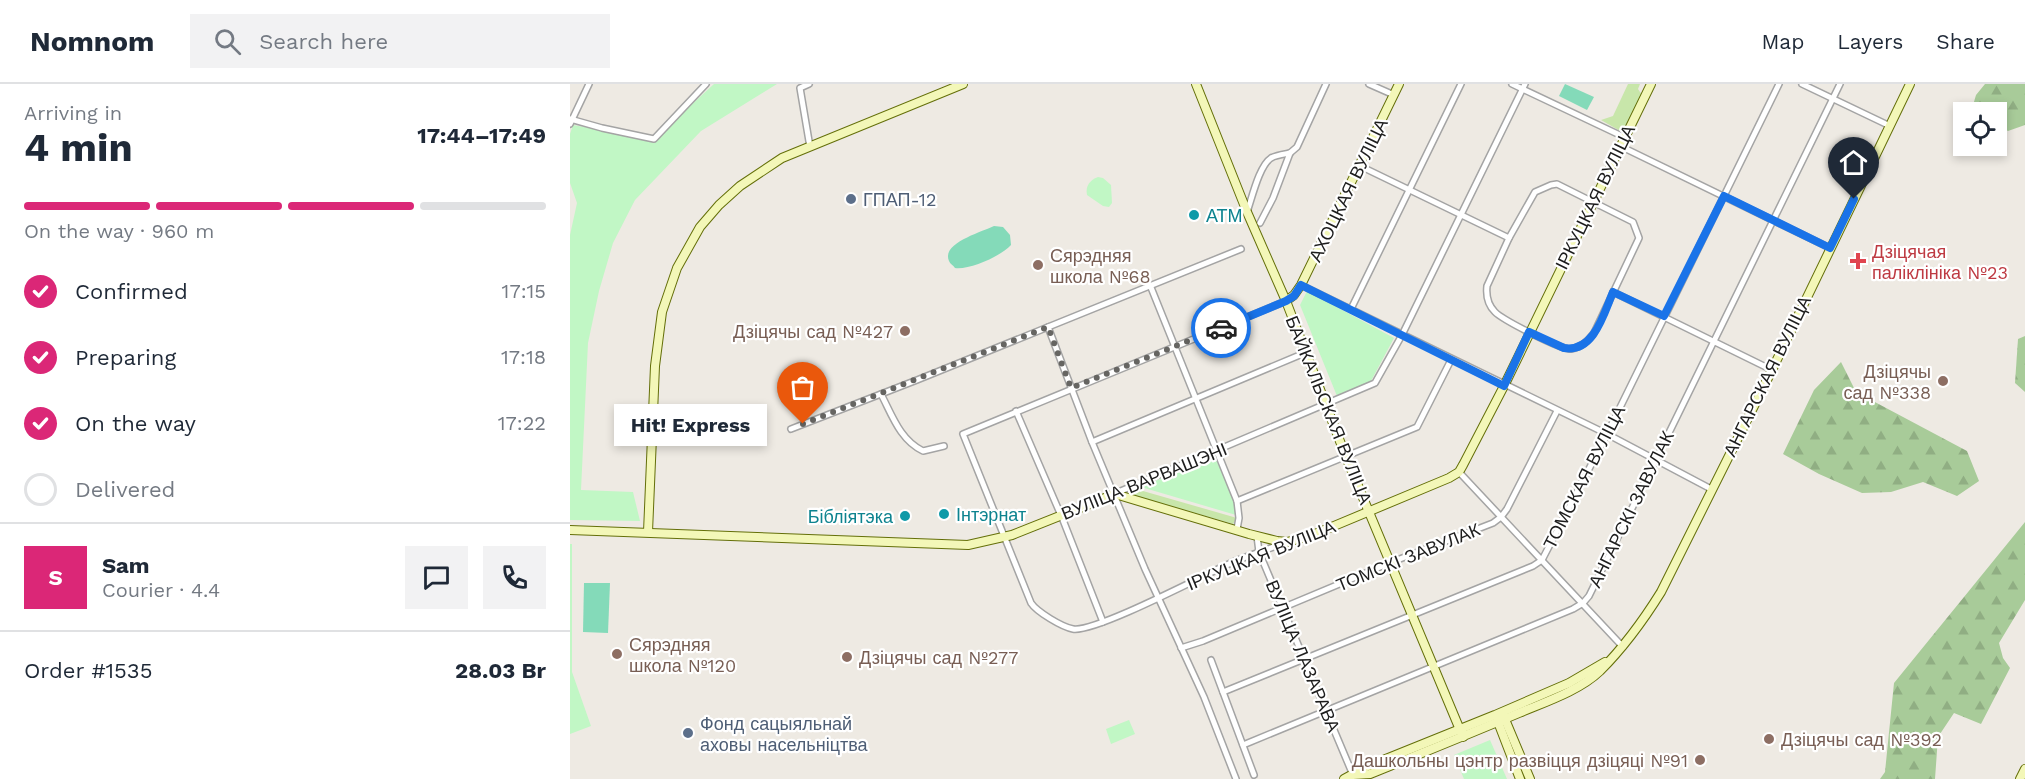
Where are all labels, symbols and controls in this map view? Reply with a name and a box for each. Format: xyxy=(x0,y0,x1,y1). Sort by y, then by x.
search box xyxy=(190,14,610,68)
text: Nomnom xyxy=(30,25,154,58)
icon: search xyxy=(211,25,244,58)
text: Search here xyxy=(259,29,388,54)
text: Map xyxy=(1761,29,1804,54)
text: Layers xyxy=(1837,29,1903,54)
text: Share xyxy=(1936,29,1995,54)
text: Arriving in xyxy=(24,101,122,125)
map controls xyxy=(1953,102,2007,156)
button: locate xyxy=(1953,102,2007,156)
street label: АХОЦКАЯ ВУЛІЦА xyxy=(1304,115,1392,265)
street label: ІРКУЦКАЯ ВУЛІЦА xyxy=(1551,121,1639,273)
text: 17:44–17:49 xyxy=(417,123,546,148)
text: 4 min xyxy=(24,125,133,170)
pin xyxy=(1828,137,1879,199)
icon: home xyxy=(1837,146,1870,179)
place label: ГПАП-12 xyxy=(863,189,936,210)
marker: ГПАП-12 xyxy=(844,192,858,206)
place label: АТМ xyxy=(1206,205,1243,226)
marker: АТМ xyxy=(1187,208,1201,222)
text: On the way · 960 m xyxy=(24,219,214,243)
place label: Дзіцячая паліклініка №23 xyxy=(1872,241,2008,283)
place label: Сярэдняя школа №68 xyxy=(1050,245,1151,287)
marker: Дзіцячая паліклініка №23 xyxy=(1849,252,1867,270)
marker: Сярэдняя школа №68 xyxy=(1031,258,1045,272)
icon: check xyxy=(24,275,57,308)
text: Confirmed xyxy=(75,279,188,304)
text: 17:15 xyxy=(502,279,546,303)
street label: АНГАРСКАЯ ВУЛІЦА xyxy=(1719,292,1815,460)
courier xyxy=(1191,298,1251,358)
icon: car xyxy=(1205,312,1238,345)
street label: БАЙКАЛЬСКАЯ ВУЛІЦА xyxy=(1282,313,1376,507)
place label: Дзіцячы сад №427 xyxy=(733,321,893,342)
marker: Дзіцячы сад №427 xyxy=(898,324,912,338)
icon: check xyxy=(24,341,57,374)
text: Preparing xyxy=(75,345,176,370)
text: 17:18 xyxy=(501,345,546,369)
place label: Дзіцячы сад №338 xyxy=(1844,361,1931,403)
pin xyxy=(777,362,828,424)
icon: bag xyxy=(786,371,819,404)
marker: Дзіцячы сад №338 xyxy=(1936,374,1950,388)
street label: ТОМСКАЯ ВУЛІЦА xyxy=(1539,402,1629,552)
callout: Hit! Express xyxy=(614,403,767,445)
icon: check xyxy=(24,407,57,440)
text: On the way xyxy=(75,411,196,436)
text: 17:22 xyxy=(498,411,546,435)
text: Hit! Express xyxy=(631,413,750,437)
street label: АНГАРСКІ ЗАВУЛАК xyxy=(1584,427,1678,591)
street label: ВУЛІЦА ВАРВАШЭНІ xyxy=(1058,438,1230,524)
text: Delivered xyxy=(75,477,175,502)
place label: Інтэрнат xyxy=(956,504,1026,525)
place label: Бібліятэка xyxy=(808,506,894,527)
marker: Інтэрнат xyxy=(937,507,951,521)
marker: Бібліятэка xyxy=(898,509,912,523)
street label: ІРКУЦКАЯ ВУЛІЦА xyxy=(1184,516,1338,594)
street label: ТОМСКІ ЗАВУЛАК xyxy=(1333,518,1483,595)
button: chat xyxy=(405,546,468,609)
button: phone xyxy=(483,546,546,609)
text: Sam xyxy=(102,553,150,578)
text: S xyxy=(48,565,63,590)
street label: ВУЛІЦА ЛАЗАРАВА xyxy=(1261,577,1345,735)
text: Courier · 4.4 xyxy=(102,578,220,602)
place label: Сярэдняя школа №120 xyxy=(629,634,736,676)
marker: Сярэдняя школа №120 xyxy=(610,647,624,661)
place label: Дзіцячы сад №277 xyxy=(859,647,1018,668)
marker: Дзіцячы сад №277 xyxy=(840,650,854,664)
text: Order #1535 xyxy=(24,658,153,683)
text: 28.03 Br xyxy=(455,658,546,683)
place label: Фонд сацыяльнай аховы насельніцтва xyxy=(700,713,869,755)
marker: Фонд сацыяльнай аховы насельніцтва xyxy=(681,726,695,740)
place label: Дзіцячы сад №392 xyxy=(1781,729,1942,750)
marker: Дзіцячы сад №392 xyxy=(1762,732,1776,746)
place label: Дашкольны цэнтр развіцця дзіцяці №91 xyxy=(1352,750,1688,771)
marker: Дашкольны цэнтр развіцця дзіцяці №91 xyxy=(1693,753,1707,767)

